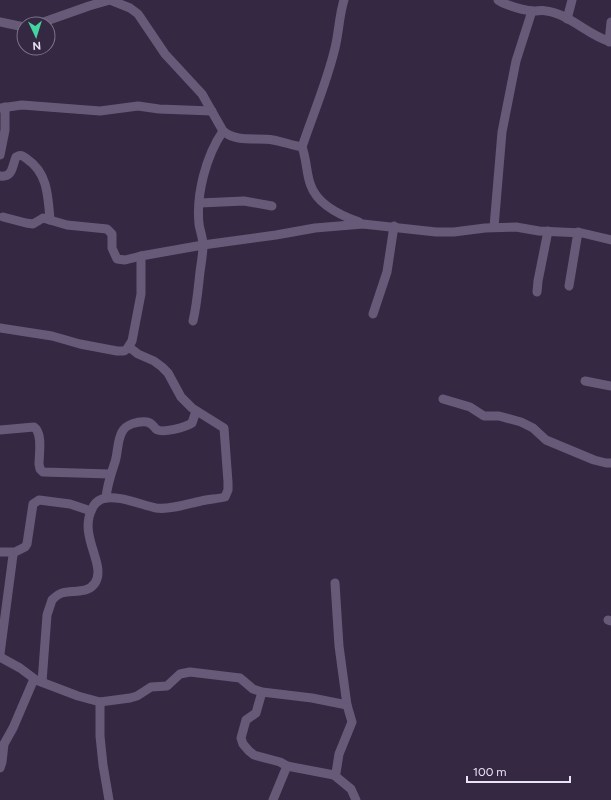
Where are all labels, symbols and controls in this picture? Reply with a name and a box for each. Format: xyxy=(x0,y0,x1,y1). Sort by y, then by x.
north arrow xyxy=(16,16,56,56)
text: N xyxy=(32,39,41,52)
scale bar xyxy=(467,758,570,784)
text: 100 m xyxy=(473,765,507,779)

